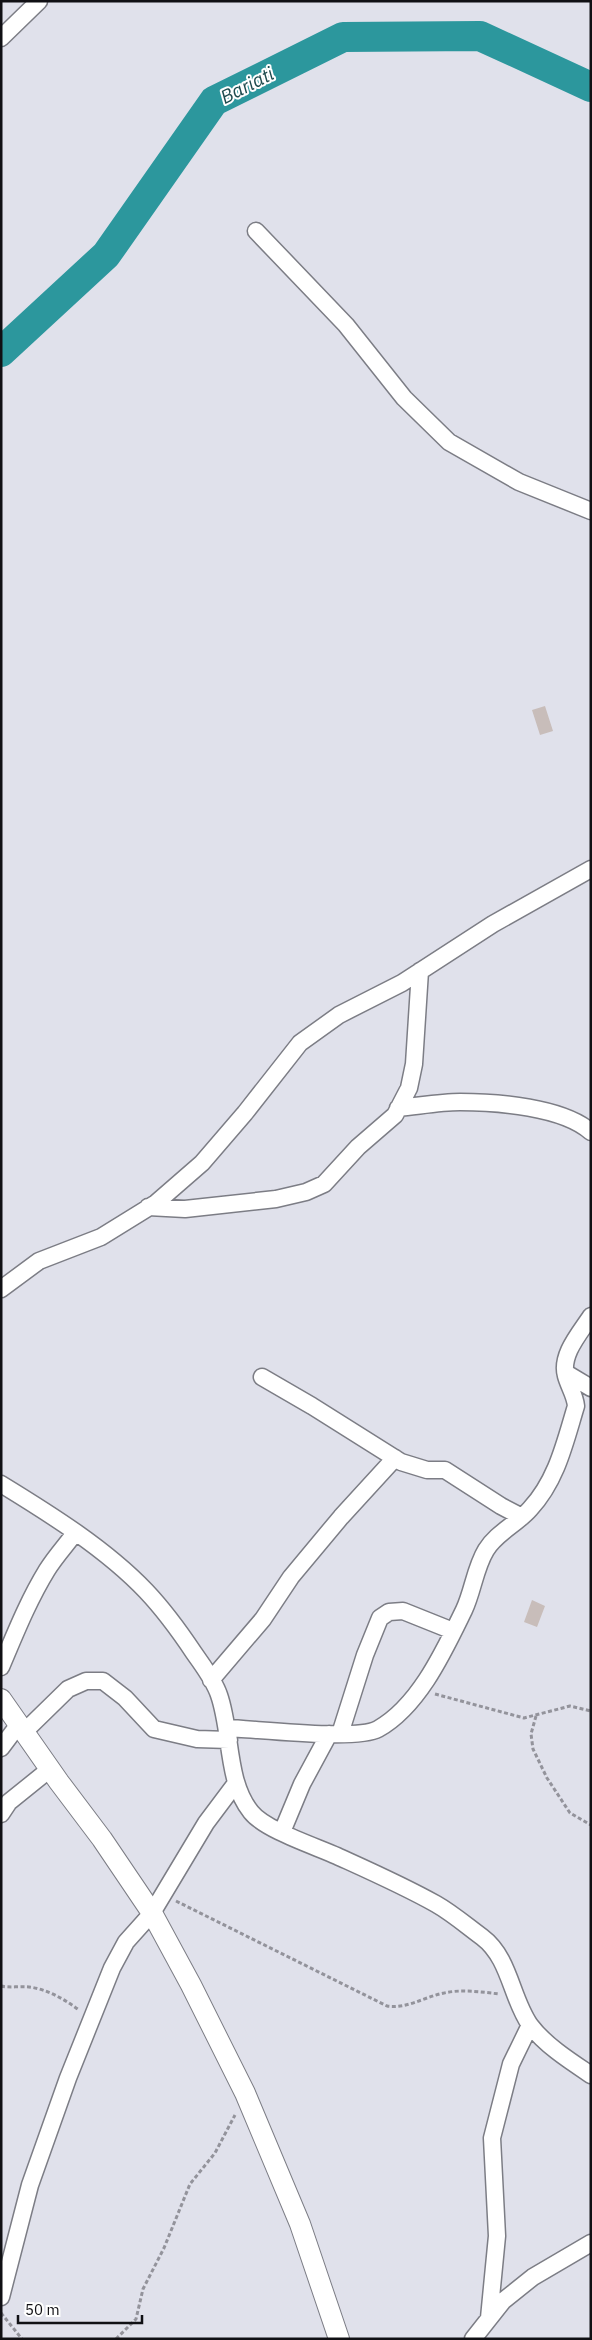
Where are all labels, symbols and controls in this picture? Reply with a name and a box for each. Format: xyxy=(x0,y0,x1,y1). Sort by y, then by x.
water label: Bariati xyxy=(216,61,279,109)
scale bar xyxy=(18,2292,141,2324)
text: 50 m xyxy=(25,2300,60,2319)

